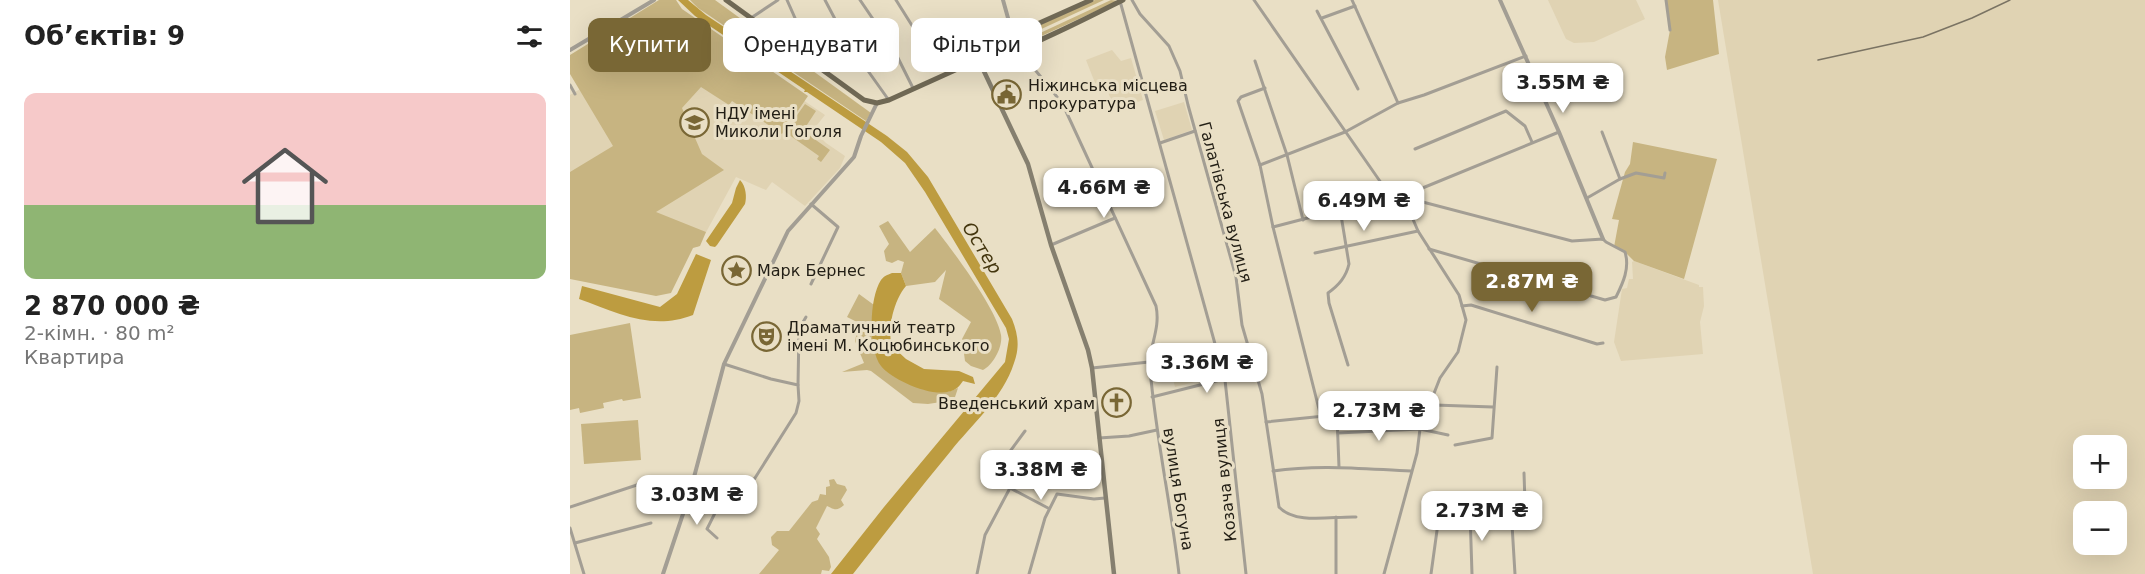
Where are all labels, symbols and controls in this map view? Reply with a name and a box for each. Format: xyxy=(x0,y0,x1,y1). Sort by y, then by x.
chip: Купити xyxy=(588,18,711,72)
chip: Орендувати xyxy=(723,18,899,72)
chip: Фільтри xyxy=(911,18,1042,72)
icon: filters xyxy=(513,20,546,53)
text: Об’єктів: 9 xyxy=(24,21,185,51)
pin: 3.55M ₴ xyxy=(1508,63,1618,114)
text: 3.55M ₴ xyxy=(1516,70,1610,94)
place label: Ніжинська місцева прокуратура xyxy=(1028,76,1188,113)
public building icon: Ніжинська місцева прокуратура xyxy=(991,78,1023,110)
place label: НДУ імені Миколи Гоголя xyxy=(715,104,842,141)
school or university icon: НДУ імені Миколи Гоголя xyxy=(678,106,710,138)
street label: Галатівська вулиця xyxy=(1195,120,1256,285)
icon: home xyxy=(231,132,339,240)
pin: 4.66M ₴ xyxy=(1049,168,1159,219)
text: 4.66M ₴ xyxy=(1057,175,1151,199)
pin: 6.49M ₴ xyxy=(1309,181,1419,232)
text: 6.49M ₴ xyxy=(1317,188,1411,212)
water label: Остер xyxy=(958,218,1006,277)
place icon: Марк Бернес xyxy=(720,254,752,286)
place label: Марк Бернес xyxy=(757,261,866,280)
pin: 2.87M ₴ xyxy=(1477,262,1587,313)
text: 2.87M ₴ xyxy=(1485,269,1579,293)
text: 2 870 000 ₴ xyxy=(24,291,200,321)
place label: Драматичний театр імені М. Коцюбинського xyxy=(787,318,989,355)
theatre icon: Драматичний театр імені М. Коцюбинського xyxy=(750,320,782,352)
text: 2-кімн. · 80 m² xyxy=(24,321,174,345)
pin: 3.36M ₴ xyxy=(1152,343,1262,394)
text: Квартира xyxy=(24,345,125,369)
text: 3.36M ₴ xyxy=(1160,350,1254,374)
church icon: Введенський храм xyxy=(1100,387,1132,419)
pin: 2.73M ₴ xyxy=(1324,391,1434,442)
place label: Введенський храм xyxy=(938,394,1095,413)
text: 2.73M ₴ xyxy=(1332,398,1426,422)
street label: Козача вулиця xyxy=(1209,417,1240,543)
street label: вулиця Богуна xyxy=(1159,426,1198,552)
map controls xyxy=(2073,435,2127,555)
button: + xyxy=(2073,435,2127,489)
pin: 3.38M ₴ xyxy=(986,450,1096,501)
text: 3.38M ₴ xyxy=(994,457,1088,481)
pin: 3.03M ₴ xyxy=(642,475,752,526)
text: 3.03M ₴ xyxy=(650,482,744,506)
pin: 2.73M ₴ xyxy=(1427,491,1537,542)
text: 2.73M ₴ xyxy=(1435,498,1529,522)
button: − xyxy=(2073,501,2127,555)

